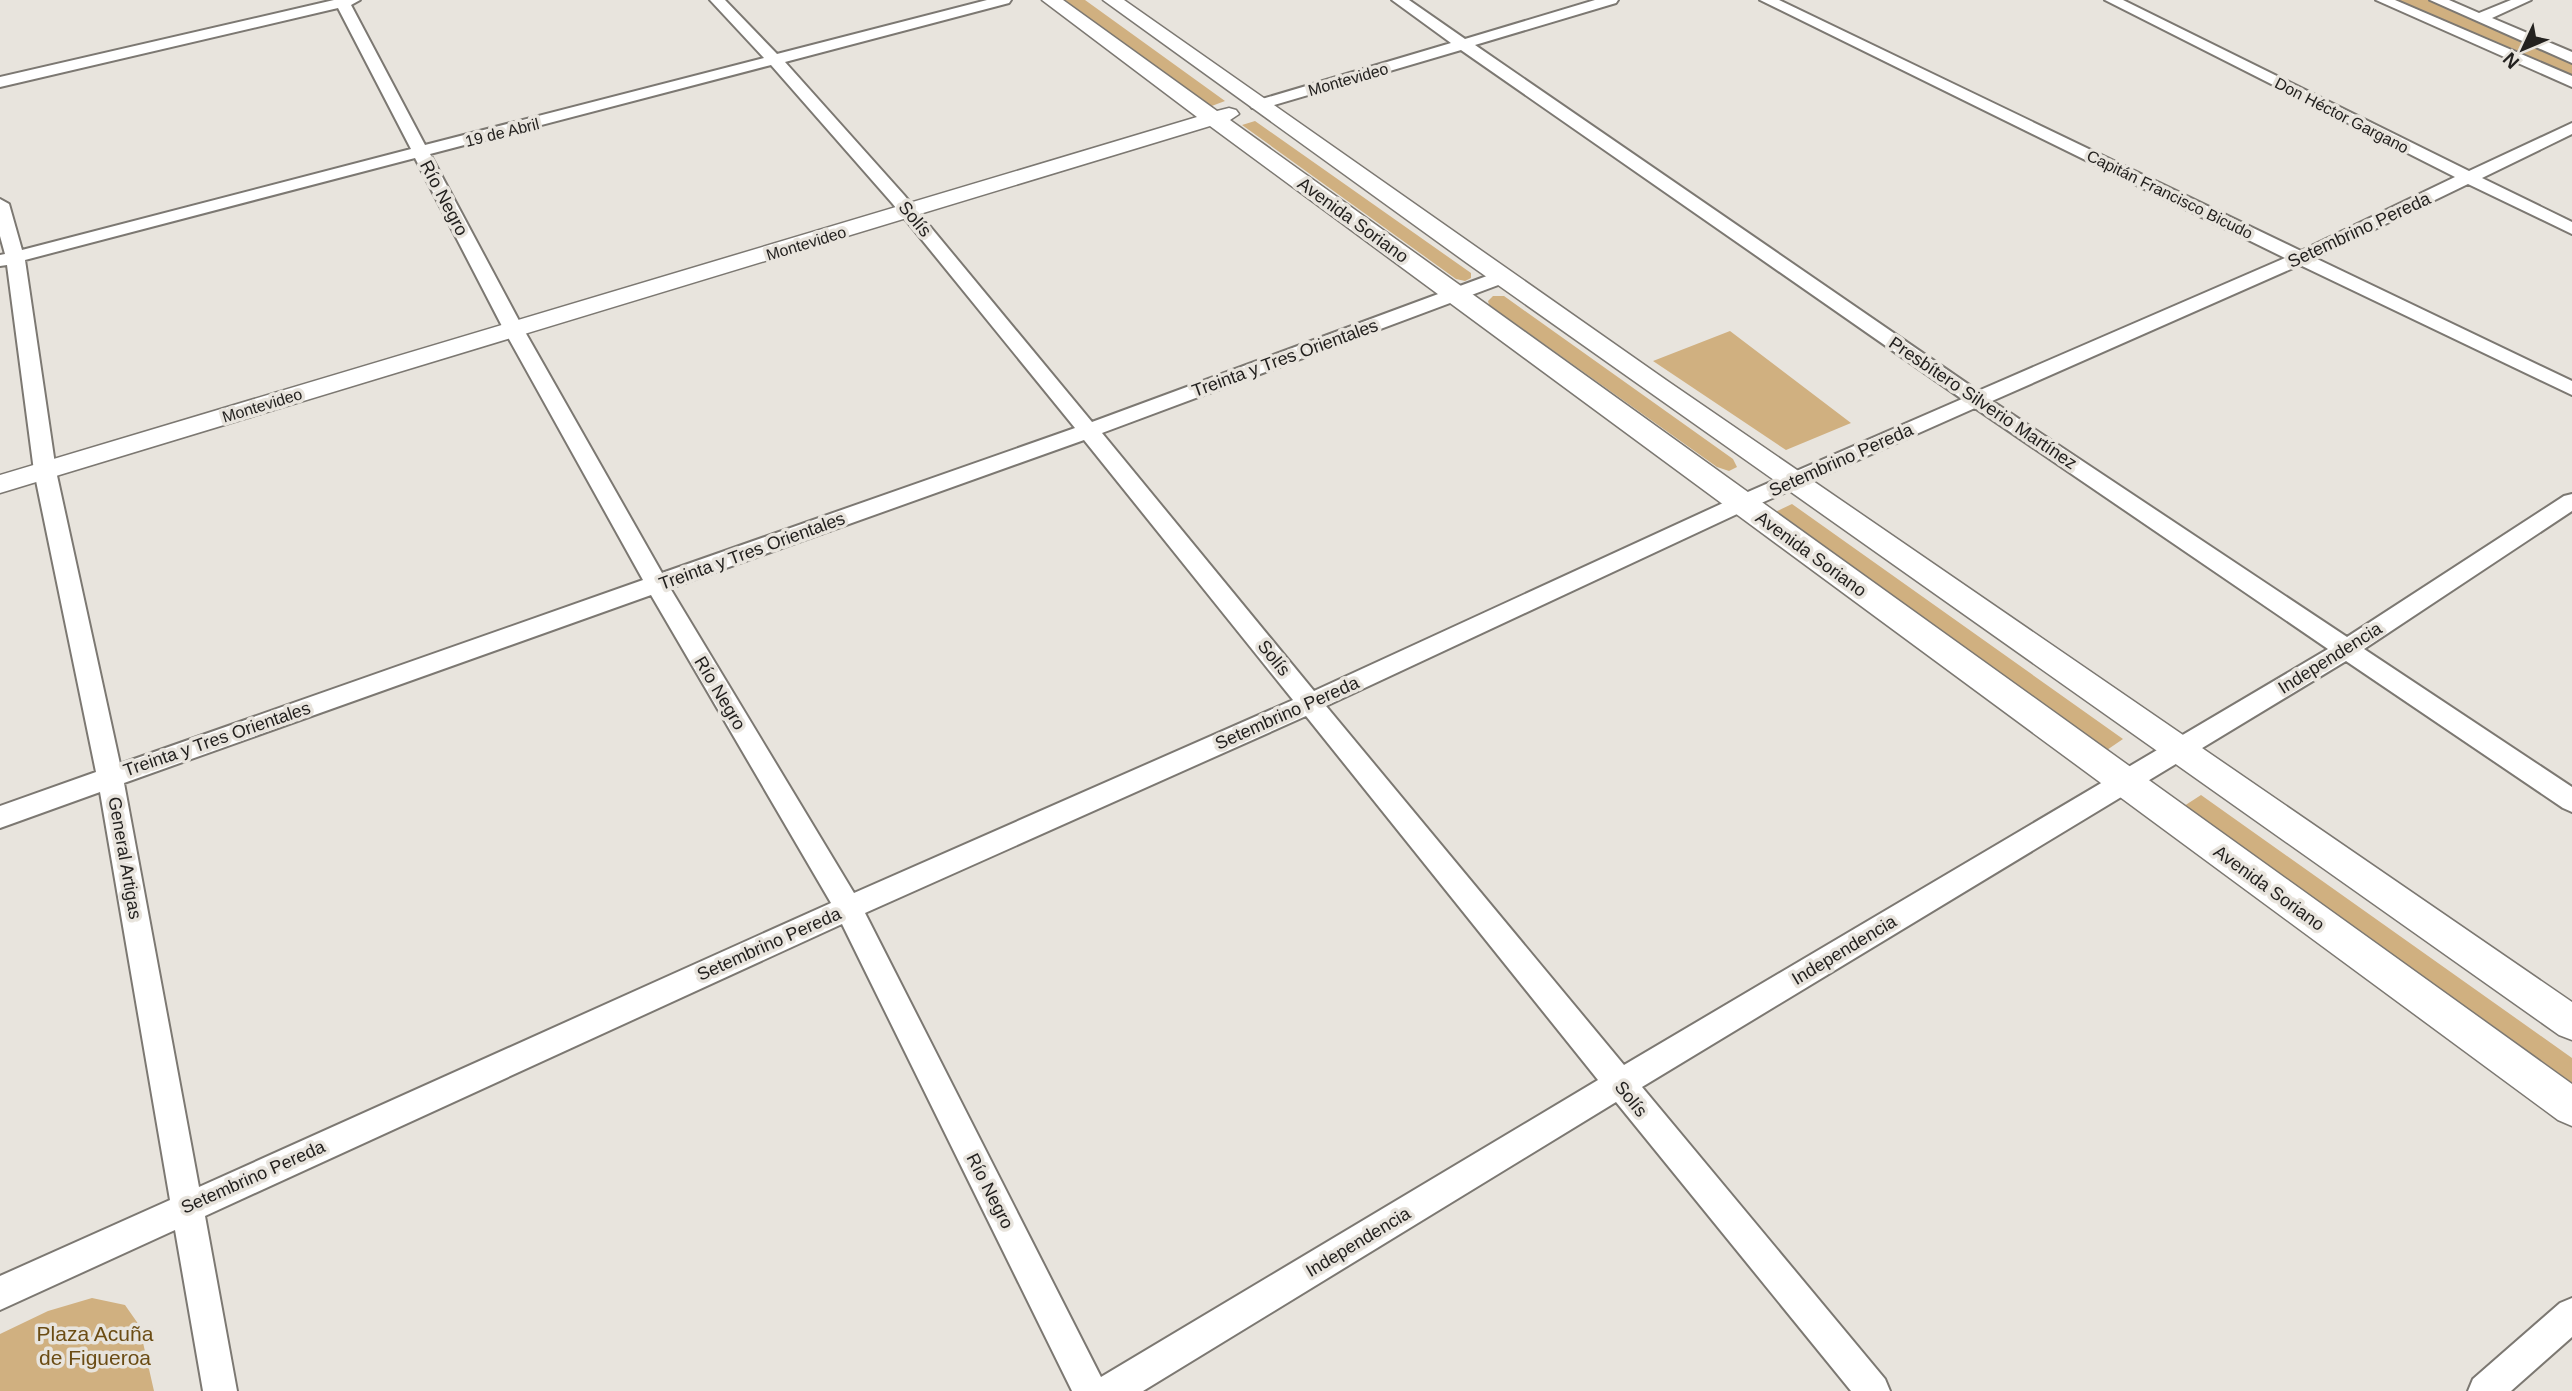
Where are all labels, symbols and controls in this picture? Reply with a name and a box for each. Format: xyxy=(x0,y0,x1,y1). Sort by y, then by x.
north arrow xyxy=(2488,14,2558,84)
text: N xyxy=(2499,48,2523,73)
street label: Montevideo xyxy=(1306,60,1390,99)
street label: Don Héctor Gargano xyxy=(2272,74,2411,157)
street label: 19 de Abril xyxy=(463,115,541,150)
street label: Capitán Francisco Bicudo xyxy=(2084,147,2256,242)
street label: Río Negro xyxy=(416,157,472,239)
street label: Avenida Soriano xyxy=(1294,173,1412,267)
street label: Setembrino Pereda xyxy=(2284,188,2434,272)
street label: Solís xyxy=(894,197,936,241)
street label: Montevideo xyxy=(764,223,848,264)
street label: Treinta y Tres Orientales xyxy=(1189,315,1381,401)
street label: Presbítero Silverio Martínez xyxy=(1885,333,2081,473)
street label: Montevideo xyxy=(220,385,304,426)
street label: Setembrino Pereda xyxy=(1766,419,1917,501)
street label: Avenida Soriano xyxy=(1752,507,1870,601)
street label: Treinta y Tres Orientales xyxy=(656,508,848,594)
street label: Independencia xyxy=(2275,618,2386,698)
street label: Solís xyxy=(1254,636,1294,680)
street label: Río Negro xyxy=(690,653,750,733)
street label: Setembrino Pereda xyxy=(1212,672,1363,754)
street label: Treinta y Tres Orientales xyxy=(121,698,313,780)
street label: General Artigas xyxy=(104,795,146,921)
street label: Avenida Soriano xyxy=(2210,841,2328,935)
street label: Setembrino Pereda xyxy=(694,903,845,985)
street label: Independencia xyxy=(1788,911,1901,989)
street label: Solís xyxy=(1611,1077,1651,1121)
street label: Setembrino Pereda xyxy=(178,1136,329,1218)
street label: Río Negro xyxy=(962,1150,1018,1232)
street label: Independencia xyxy=(1302,1203,1415,1281)
park label: Plaza Acuña de Figueroa xyxy=(37,1322,154,1369)

